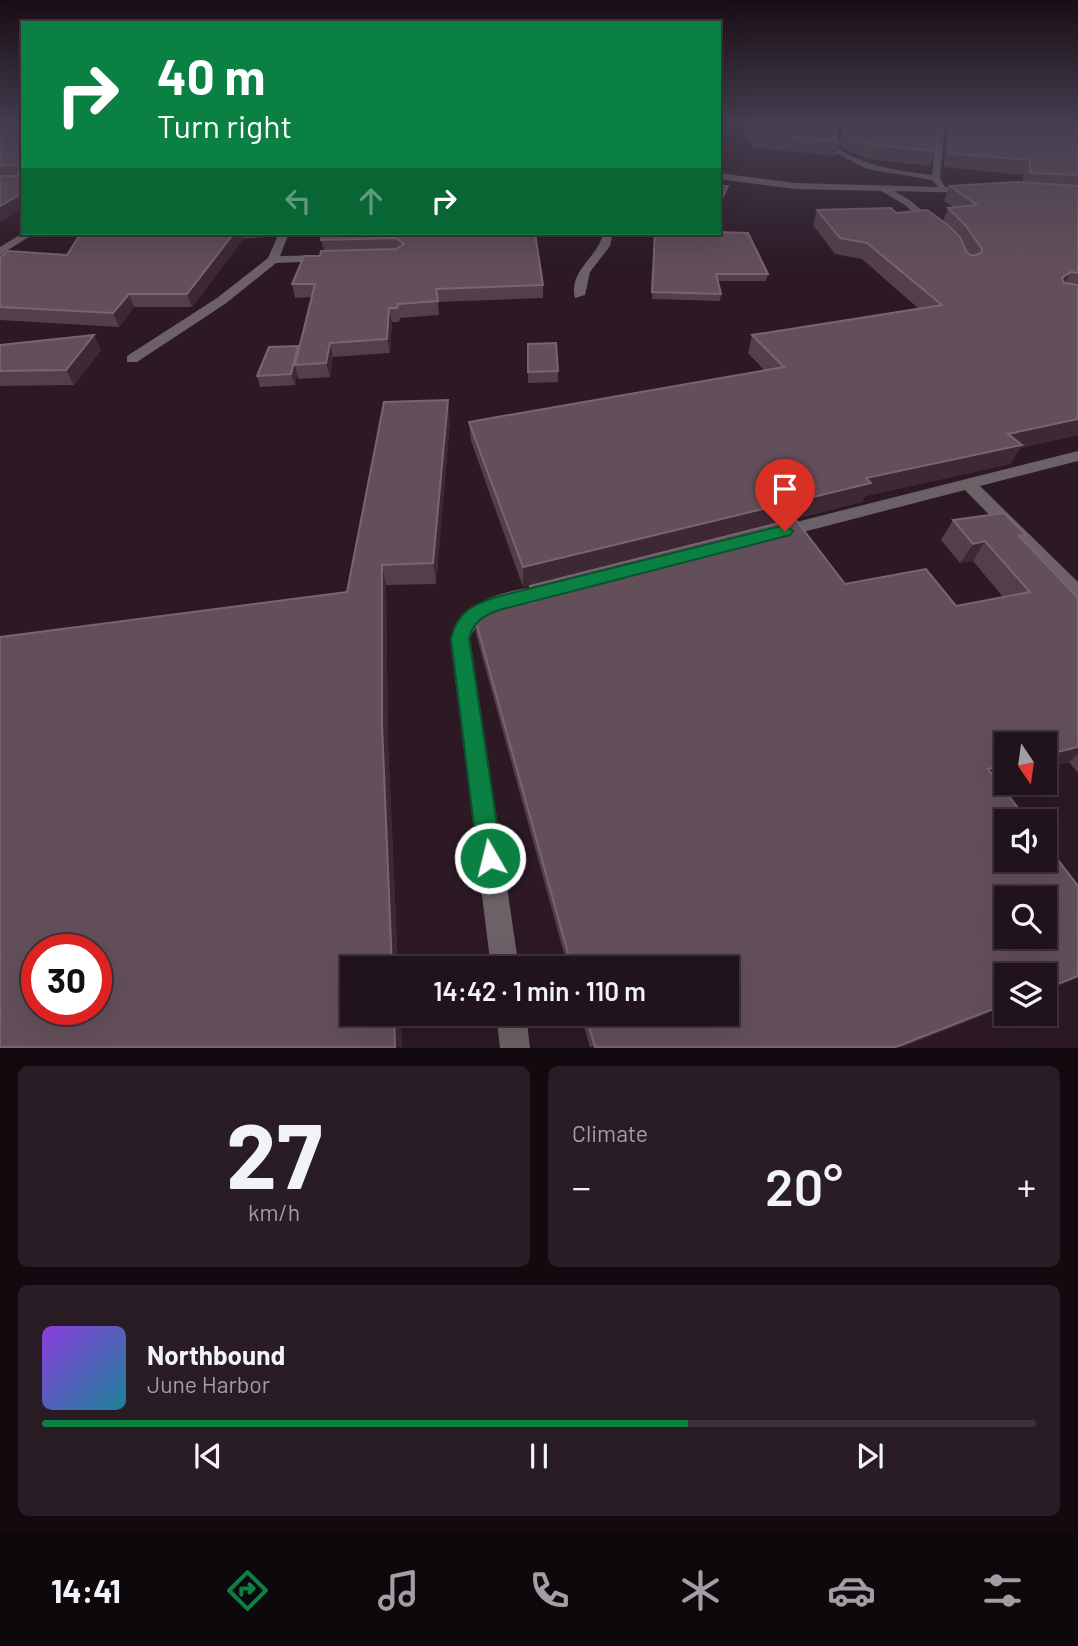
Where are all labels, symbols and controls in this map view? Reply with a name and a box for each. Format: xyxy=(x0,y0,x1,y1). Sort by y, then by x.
text: 40 m xyxy=(157,46,265,105)
icon: right xyxy=(42,49,133,140)
text: Turn right xyxy=(157,106,292,144)
icon: left xyxy=(279,182,317,220)
icon: ahead xyxy=(352,182,390,220)
icon: right xyxy=(425,182,463,220)
pin xyxy=(755,459,815,531)
icon: arrive xyxy=(766,470,804,508)
north arrow xyxy=(994,732,1057,794)
map controls xyxy=(994,732,1057,1026)
button: sound xyxy=(994,809,1057,872)
position arrow xyxy=(453,821,527,895)
button: search xyxy=(994,886,1057,949)
speed limit sign: 30 xyxy=(21,934,112,1025)
button: layers xyxy=(994,963,1057,1026)
text: 14:42 · 1 min · 110 m xyxy=(433,975,646,1006)
text: 27 xyxy=(226,1098,322,1207)
text: Climate xyxy=(572,1119,648,1147)
text: 20° xyxy=(765,1154,843,1216)
text: − xyxy=(572,1163,591,1209)
text: + xyxy=(1017,1163,1036,1209)
text: km/h xyxy=(248,1198,300,1226)
text: Northbound xyxy=(147,1339,285,1370)
text: June Harbor xyxy=(147,1370,270,1398)
icon: previous xyxy=(189,1437,227,1475)
icon: pause xyxy=(520,1437,558,1475)
icon: next xyxy=(851,1437,889,1475)
icon: directions xyxy=(223,1566,272,1615)
icon: music xyxy=(374,1566,423,1615)
icon: phone xyxy=(525,1566,574,1615)
icon: climate xyxy=(676,1566,725,1615)
icon: car xyxy=(827,1566,876,1615)
icon: filters xyxy=(978,1566,1027,1615)
text: 14:41 xyxy=(51,1571,121,1609)

